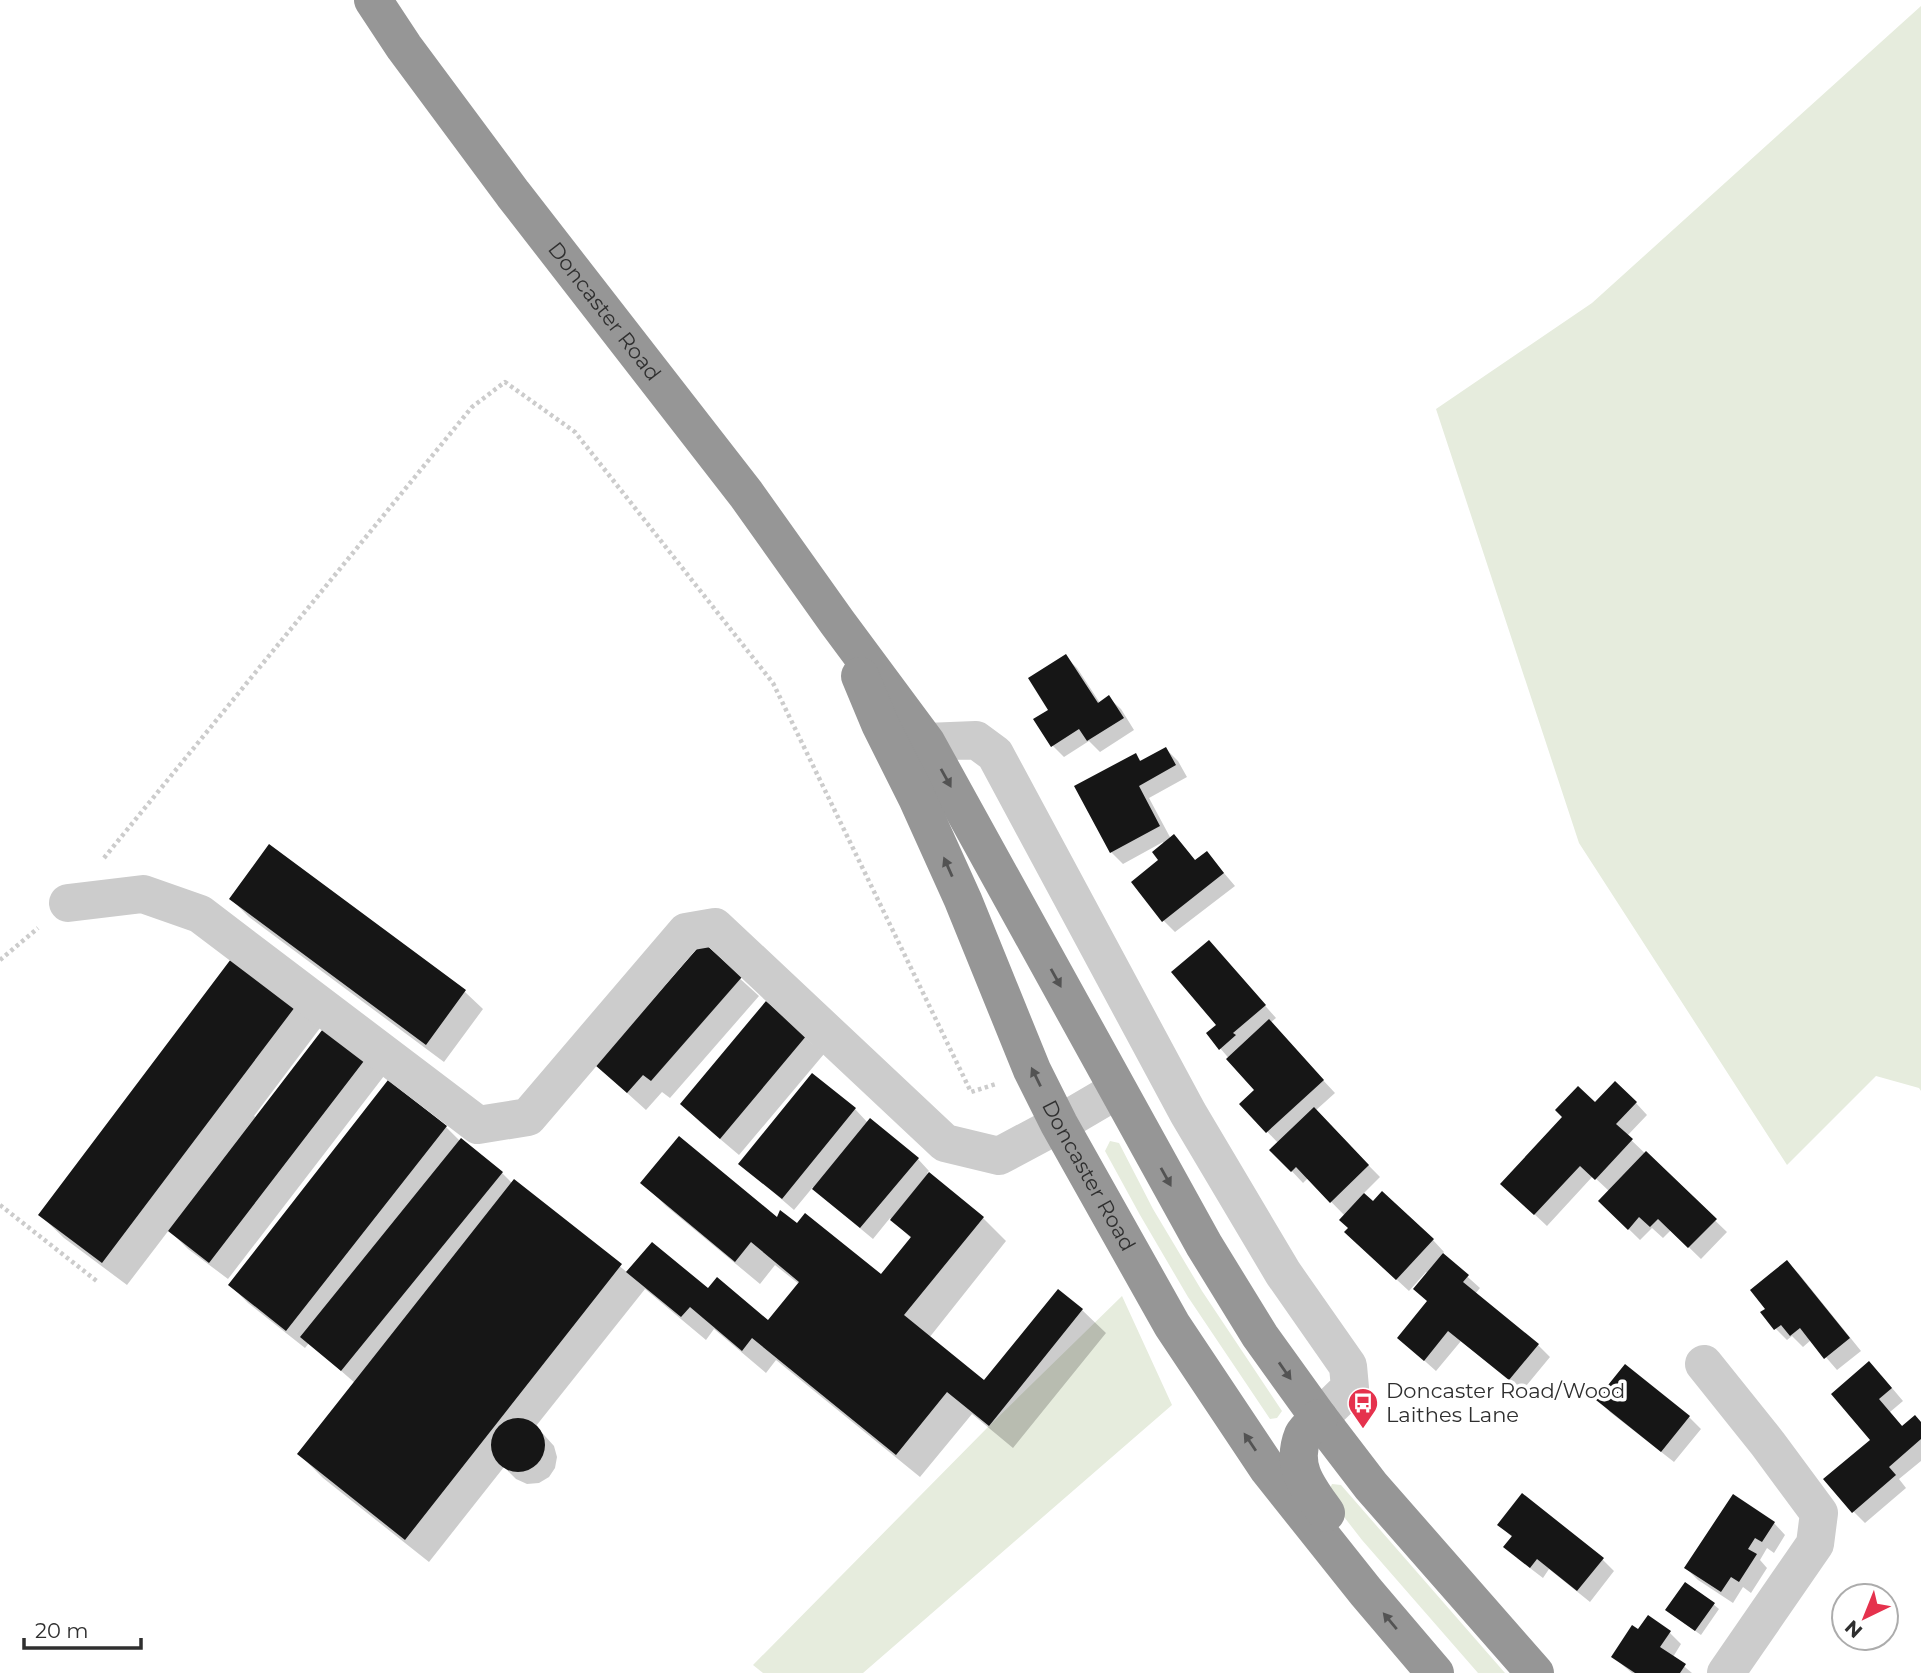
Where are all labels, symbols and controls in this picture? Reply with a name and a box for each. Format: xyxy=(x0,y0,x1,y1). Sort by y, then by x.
street label: Doncaster Road xyxy=(543,237,666,385)
one-way arrow xyxy=(940,768,952,788)
one-way arrow xyxy=(942,857,953,878)
one-way arrow xyxy=(1050,968,1061,988)
one-way arrow xyxy=(1030,1067,1042,1087)
street label: Doncaster Road xyxy=(1037,1096,1141,1255)
one-way arrow xyxy=(1160,1167,1172,1187)
one-way arrow xyxy=(1278,1361,1292,1380)
place label: Doncaster Road/Wood Laithes Lane xyxy=(1386,1378,1625,1427)
bus stop icon: Doncaster Road/Wood Laithes Lane xyxy=(1346,1386,1380,1430)
one-way arrow xyxy=(1243,1433,1257,1451)
north arrow xyxy=(1830,1582,1900,1652)
scale bar xyxy=(24,1606,142,1650)
one-way arrow xyxy=(1382,1612,1398,1630)
text: N xyxy=(1840,1615,1867,1643)
text: 20 m xyxy=(35,1618,89,1643)

